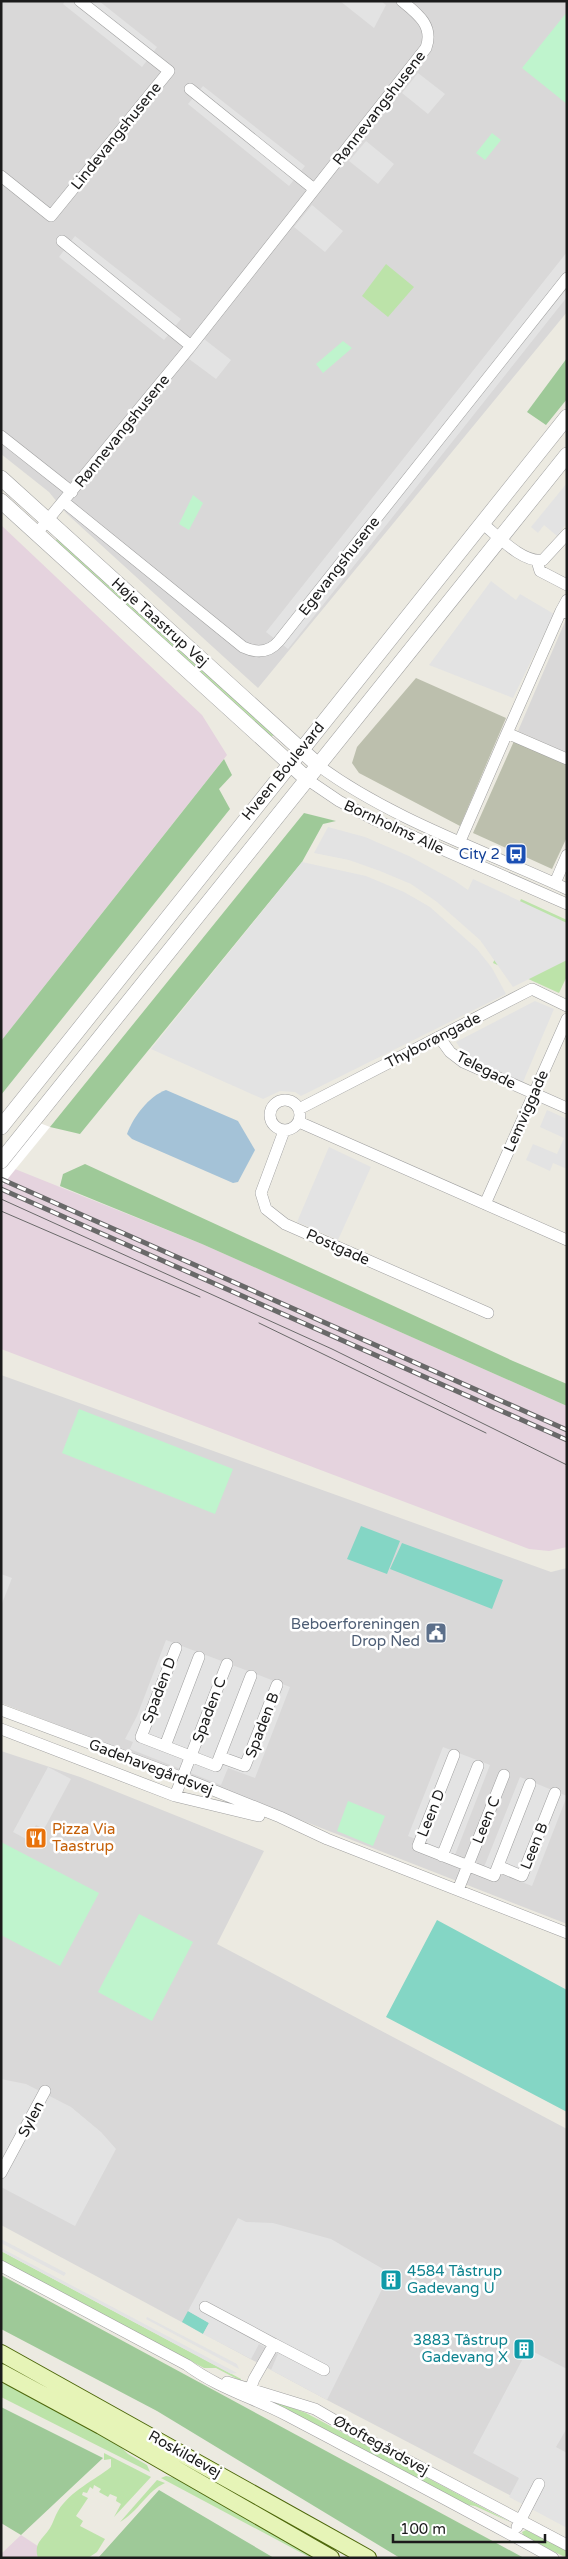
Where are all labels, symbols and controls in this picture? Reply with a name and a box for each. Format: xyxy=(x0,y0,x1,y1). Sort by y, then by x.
street label: Rønnevangshusene xyxy=(329,47,429,169)
street label: Lindevangshusene xyxy=(67,79,165,193)
street label: Rønnevangshusene xyxy=(71,371,173,491)
street label: Egevangshusene xyxy=(295,513,383,619)
street label: Høje Taastrup Vej xyxy=(108,574,212,670)
street label: Hveen Boulevard xyxy=(238,718,328,824)
street label: Bornholms Alle xyxy=(341,796,447,858)
bus stop icon: City 2 xyxy=(504,842,528,866)
place label: City 2 xyxy=(459,845,500,863)
street label: Thyborøngade xyxy=(382,1008,484,1072)
street label: Telegade xyxy=(453,1047,519,1093)
street label: Lemviggade xyxy=(500,1067,552,1155)
street label: Postgade xyxy=(303,1225,373,1269)
place label: Beboerforeningen Drop Ned xyxy=(291,1615,420,1650)
public building icon: Beboerforeningen Drop Ned xyxy=(424,1621,448,1645)
street label: Spaden D xyxy=(138,1654,180,1726)
street label: Spaden C xyxy=(188,1675,230,1745)
street label: Spaden B xyxy=(241,1690,283,1760)
street label: Gadehavegårdsvej xyxy=(86,1735,216,1799)
street label: Leen D xyxy=(413,1786,449,1840)
street label: Leen C xyxy=(468,1794,504,1846)
place label: Pizza Via Taastrup xyxy=(52,1820,115,1855)
street label: Leen B xyxy=(516,1820,552,1872)
restaurant icon: Pizza Via Taastrup xyxy=(24,1826,48,1850)
street label: Sylen xyxy=(14,2098,48,2140)
place label: 4584 Tåstrup Gadevang U xyxy=(407,2262,502,2297)
building icon: 4584 Tåstrup Gadevang U xyxy=(379,2268,403,2292)
place label: 3883 Tåstrup Gadevang X xyxy=(413,2331,508,2366)
building icon: 3883 Tåstrup Gadevang X xyxy=(512,2337,536,2361)
street label: Øtoftegårdsvej xyxy=(330,2411,432,2479)
street label: Roskildevej xyxy=(145,2427,225,2481)
scale bar xyxy=(393,2512,546,2544)
text: 100 m xyxy=(400,2520,446,2538)

